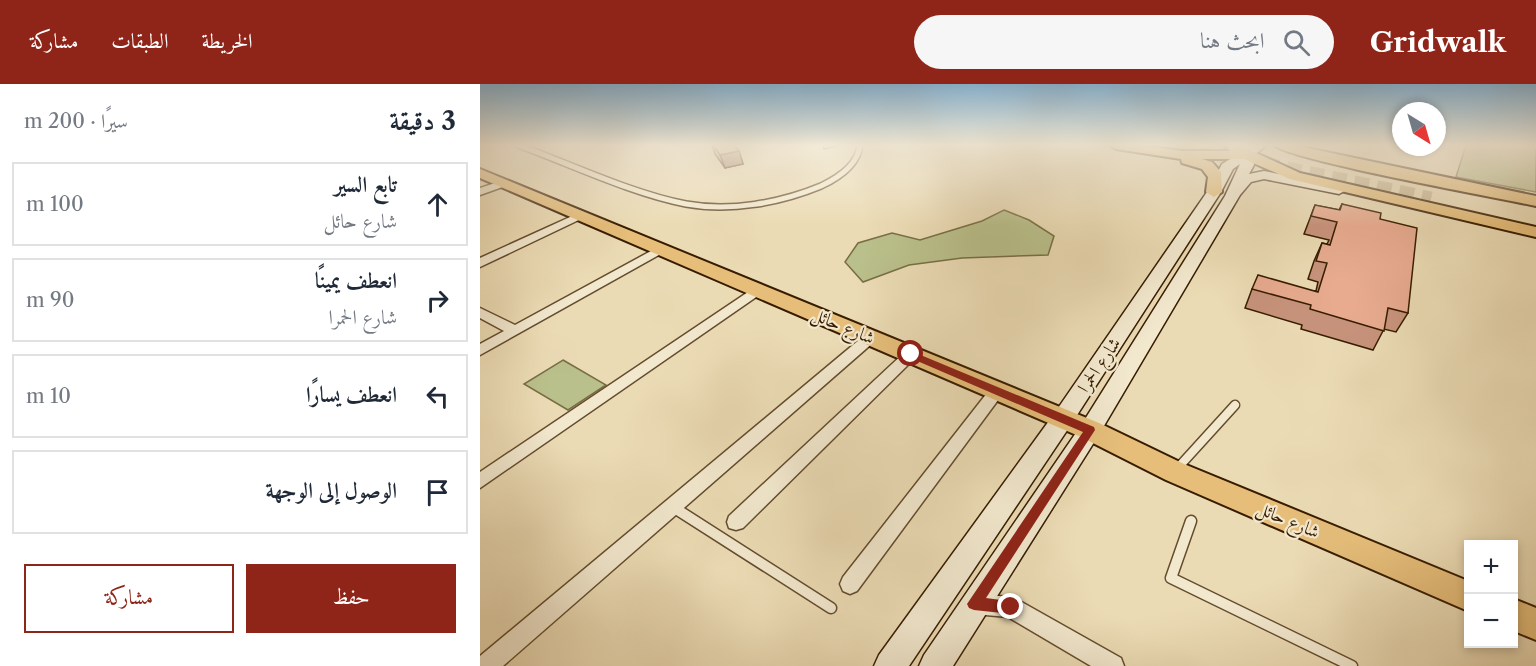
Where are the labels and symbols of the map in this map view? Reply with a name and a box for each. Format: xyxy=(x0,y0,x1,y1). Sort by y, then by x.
north arrow xyxy=(1392,102,1446,156)
street label: شارع حائل xyxy=(807,303,878,353)
street label: شارع الحمرا xyxy=(1073,333,1129,399)
route start xyxy=(897,340,923,366)
street label: شارع حائل xyxy=(1252,497,1323,547)
route end xyxy=(997,593,1023,619)

